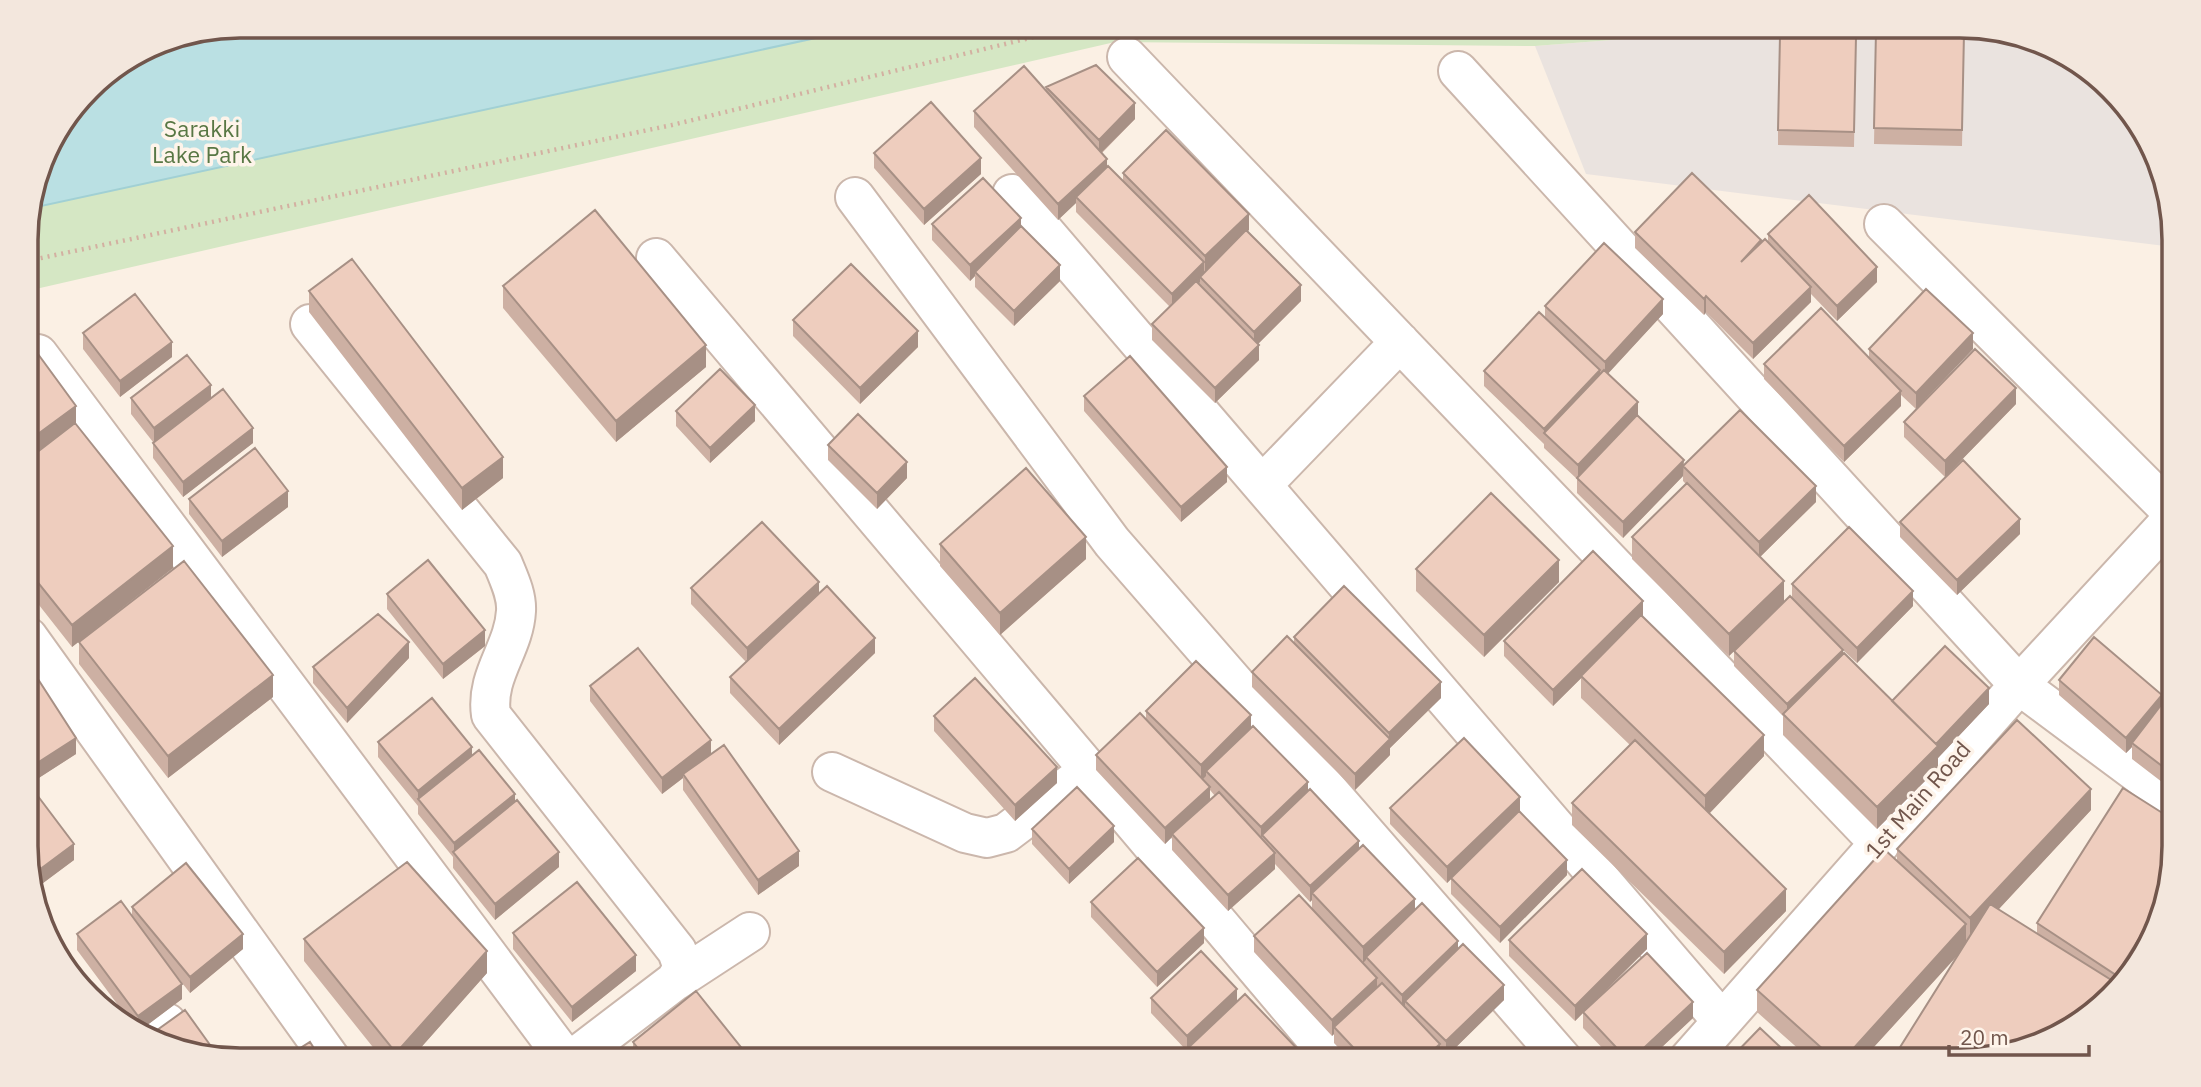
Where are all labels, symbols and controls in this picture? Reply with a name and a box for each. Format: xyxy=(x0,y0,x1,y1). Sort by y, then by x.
park label: Sarakki Lake Park xyxy=(152,113,252,169)
street label: 1st Main Road xyxy=(1858,734,1977,864)
scale bar xyxy=(1949,1014,2089,1058)
text: 20 m xyxy=(1960,1023,2009,1051)

